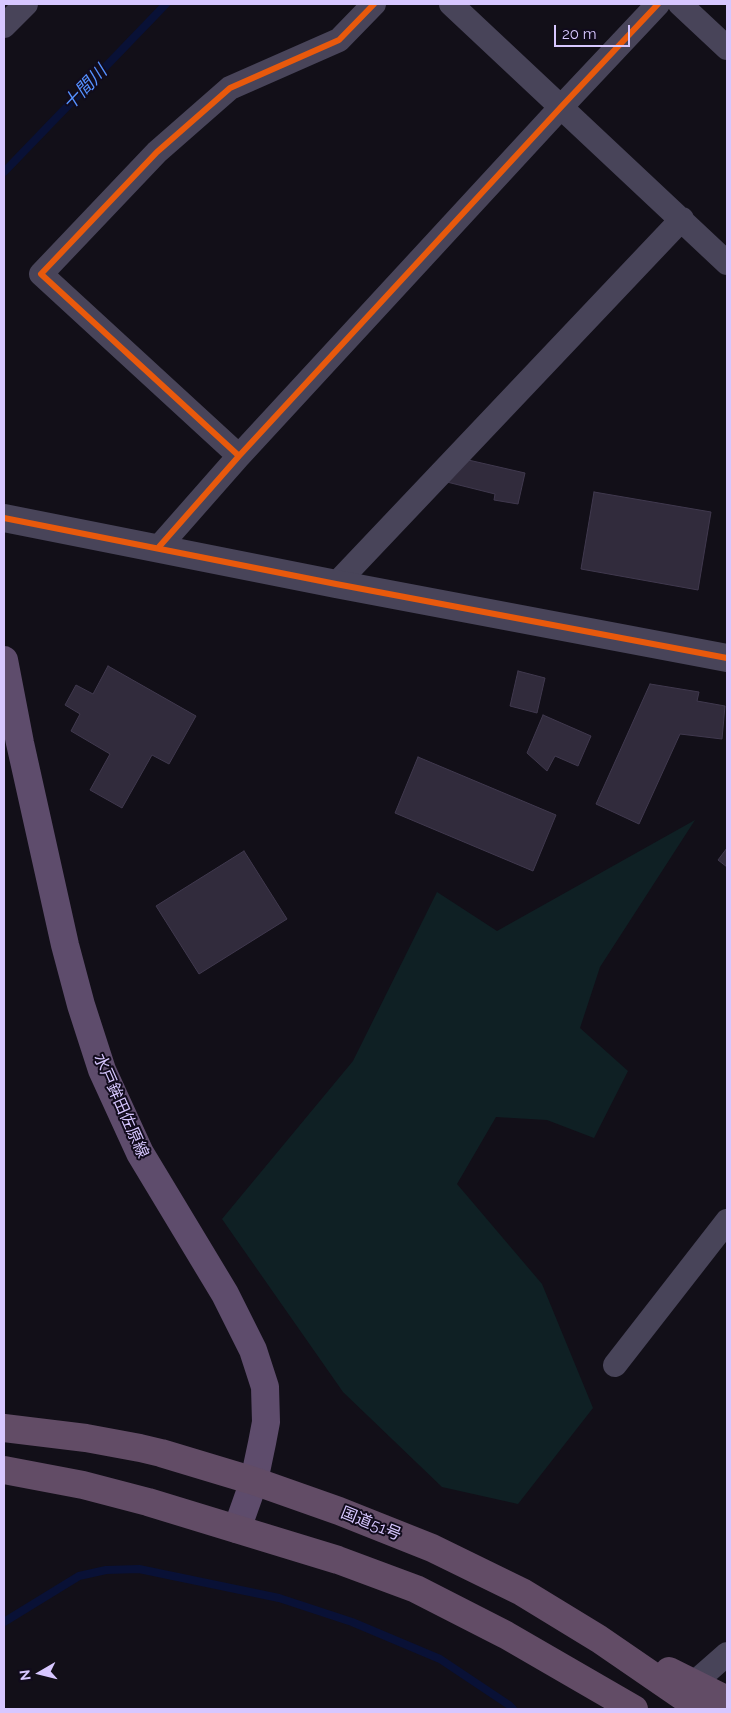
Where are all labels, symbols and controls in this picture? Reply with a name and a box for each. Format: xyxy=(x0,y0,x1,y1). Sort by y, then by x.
scale bar xyxy=(556,15,632,47)
text: 20 m xyxy=(562,25,597,43)
water label: 十間川 xyxy=(58,61,112,115)
street label: 水戸鉾田佐原線 xyxy=(89,1051,153,1161)
street label: 国道51号 xyxy=(338,1503,404,1545)
north arrow xyxy=(15,1648,65,1698)
text: N xyxy=(16,1669,34,1681)

